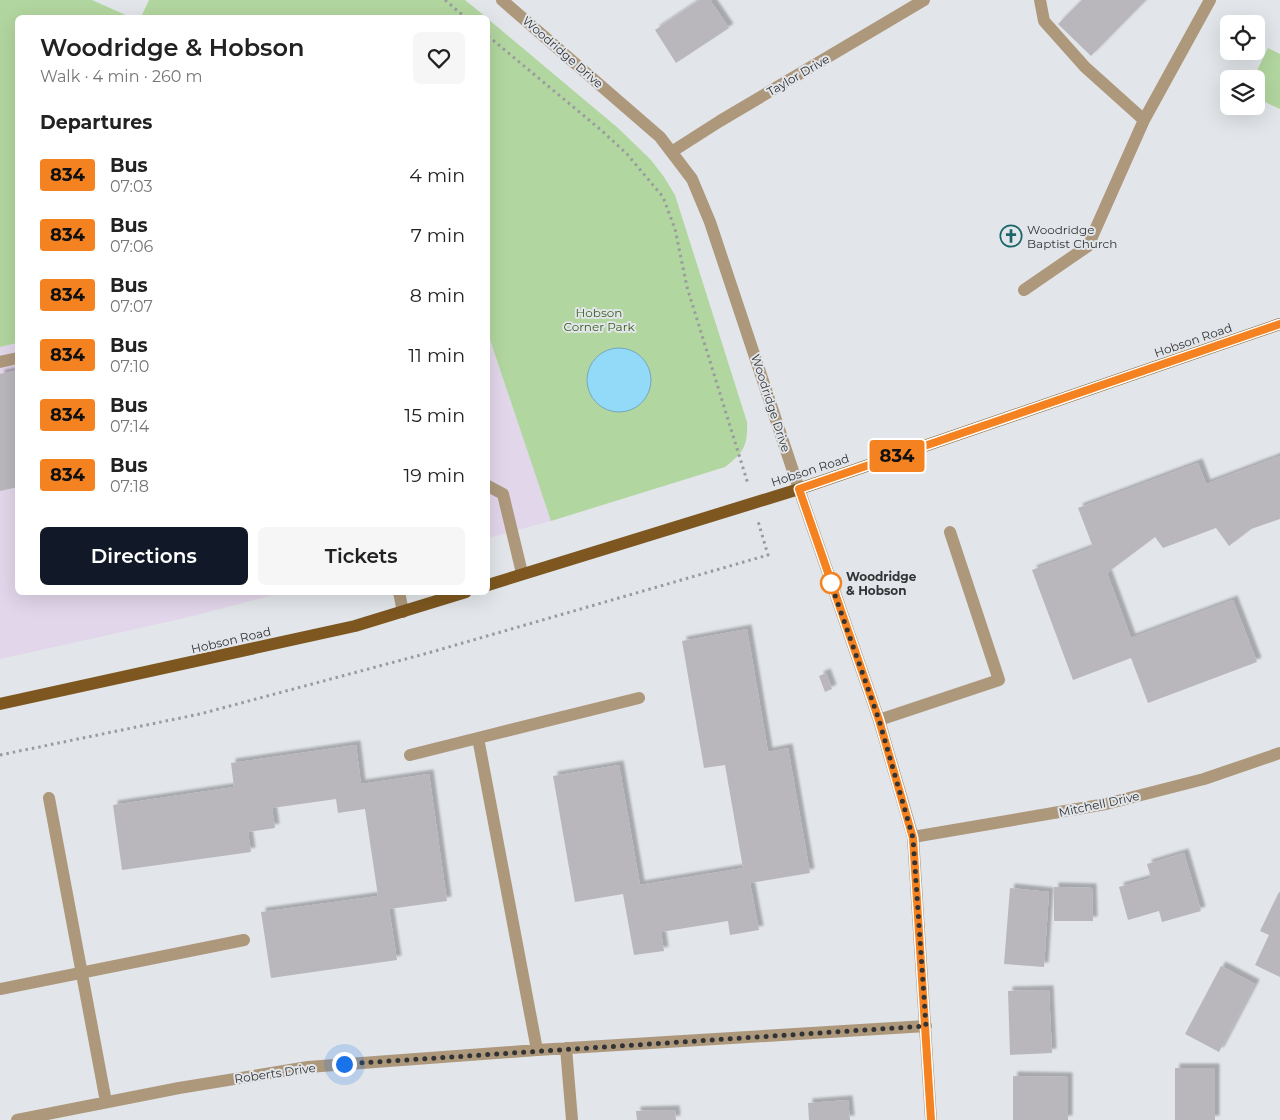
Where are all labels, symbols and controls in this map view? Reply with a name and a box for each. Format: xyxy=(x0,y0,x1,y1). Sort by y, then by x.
street label: Woodridge Drive xyxy=(520,13,606,91)
map controls xyxy=(1220,15,1265,115)
button: locate xyxy=(1220,15,1265,60)
button: heart xyxy=(413,32,465,84)
text: Woodridge & Hobson xyxy=(40,33,304,62)
street label: Taylor Drive xyxy=(764,51,832,99)
text: Walk · 4 min · 260 m xyxy=(40,67,202,86)
button: layers xyxy=(1220,70,1265,115)
text: Departures xyxy=(40,111,152,134)
text: Bus xyxy=(110,154,148,177)
text: 834 xyxy=(50,164,85,186)
text: 4 min xyxy=(409,164,465,187)
text: 07:03 xyxy=(110,177,152,196)
text: Bus xyxy=(110,214,148,237)
place label: Woodridge Baptist Church xyxy=(1027,222,1117,251)
text: 834 xyxy=(50,224,85,246)
text: 7 min xyxy=(411,224,465,247)
church icon: Woodridge Baptist Church xyxy=(999,224,1023,248)
text: 07:06 xyxy=(110,237,153,256)
text: Bus xyxy=(110,274,148,297)
text: 834 xyxy=(50,284,85,306)
text: 8 min xyxy=(410,284,465,307)
text: 07:07 xyxy=(110,297,153,316)
park label: Hobson Corner Park xyxy=(563,305,635,334)
street label: Hobson Road xyxy=(1152,320,1234,360)
text: Bus xyxy=(110,334,148,357)
text: 834 xyxy=(50,344,85,366)
text: 11 min xyxy=(408,344,465,367)
street label: Woodridge Drive xyxy=(748,352,794,454)
text: 07:10 xyxy=(110,357,149,376)
text: Bus xyxy=(110,394,148,417)
text: 834 xyxy=(50,404,85,426)
text: 15 min xyxy=(404,404,465,427)
text: 07:14 xyxy=(110,417,149,436)
line badge: 834 xyxy=(868,440,926,472)
text: 834 xyxy=(880,445,914,467)
street label: Hobson Road xyxy=(769,450,851,490)
text: Bus xyxy=(110,454,148,477)
text: 834 xyxy=(50,464,85,486)
text: 19 min xyxy=(403,464,465,487)
text: 07:18 xyxy=(110,477,149,496)
button: Directions xyxy=(40,527,248,585)
button: Tickets xyxy=(258,527,465,585)
place label: Woodridge & Hobson xyxy=(846,569,917,598)
marker: Woodridge & Hobson xyxy=(820,572,842,594)
street label: Hobson Road xyxy=(190,624,272,656)
street label: Mitchell Drive xyxy=(1057,788,1141,820)
your location xyxy=(332,1052,357,1077)
street label: Roberts Drive xyxy=(233,1060,317,1086)

